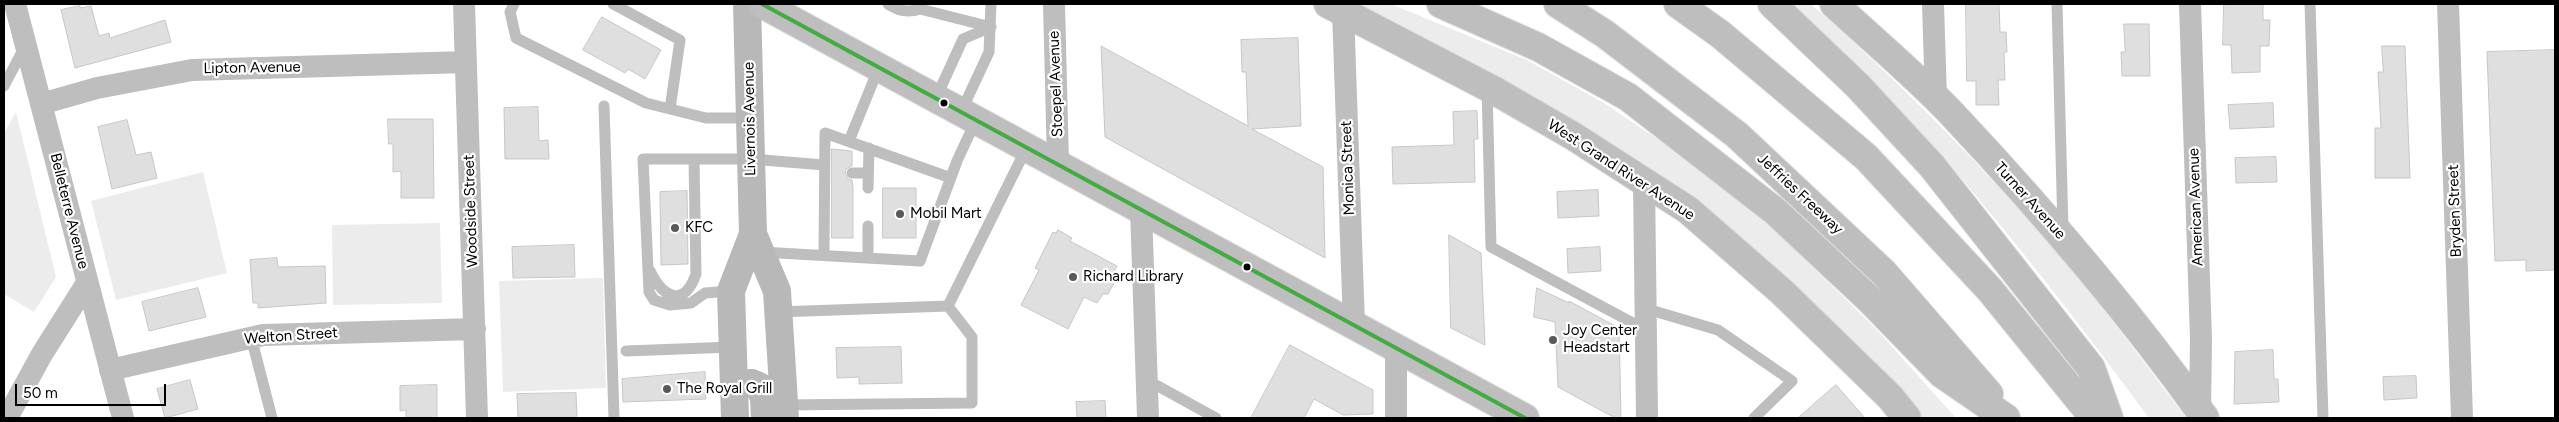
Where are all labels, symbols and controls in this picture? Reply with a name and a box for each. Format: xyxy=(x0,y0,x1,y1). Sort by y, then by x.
street label: Stoepel Avenue xyxy=(1045,30,1067,138)
street label: Lipton Avenue xyxy=(203,58,301,78)
street label: Livernois Avenue xyxy=(740,62,760,176)
unlabelled marker xyxy=(939,98,949,108)
street label: West Grand River Avenue xyxy=(1544,116,1698,224)
street label: Monica Street xyxy=(1337,120,1359,216)
street label: American Avenue xyxy=(2185,148,2207,266)
street label: Jeffries Freeway xyxy=(1753,150,1847,238)
street label: Belleterre Avenue xyxy=(46,151,92,271)
street label: Woodside Street xyxy=(460,154,482,268)
street label: Turner Avenue xyxy=(1991,159,2069,243)
street label: Bryden Street xyxy=(2444,164,2466,258)
place label: Mobil Mart xyxy=(910,205,982,223)
marker: Mobil Mart xyxy=(894,208,906,220)
place label: KFC xyxy=(685,219,713,237)
marker: KFC xyxy=(669,222,681,234)
unlabelled marker xyxy=(1242,262,1252,272)
place label: Richard Library xyxy=(1083,268,1183,286)
marker: Richard Library xyxy=(1067,271,1079,283)
place label: Joy Center Headstart xyxy=(1563,322,1637,357)
street label: Welton Street xyxy=(244,324,338,348)
marker: Joy Center Headstart xyxy=(1547,334,1559,346)
scale bar xyxy=(18,374,169,406)
place label: The Royal Grill xyxy=(677,380,772,398)
marker: The Royal Grill xyxy=(661,383,673,395)
text: 50 m xyxy=(23,384,58,402)

